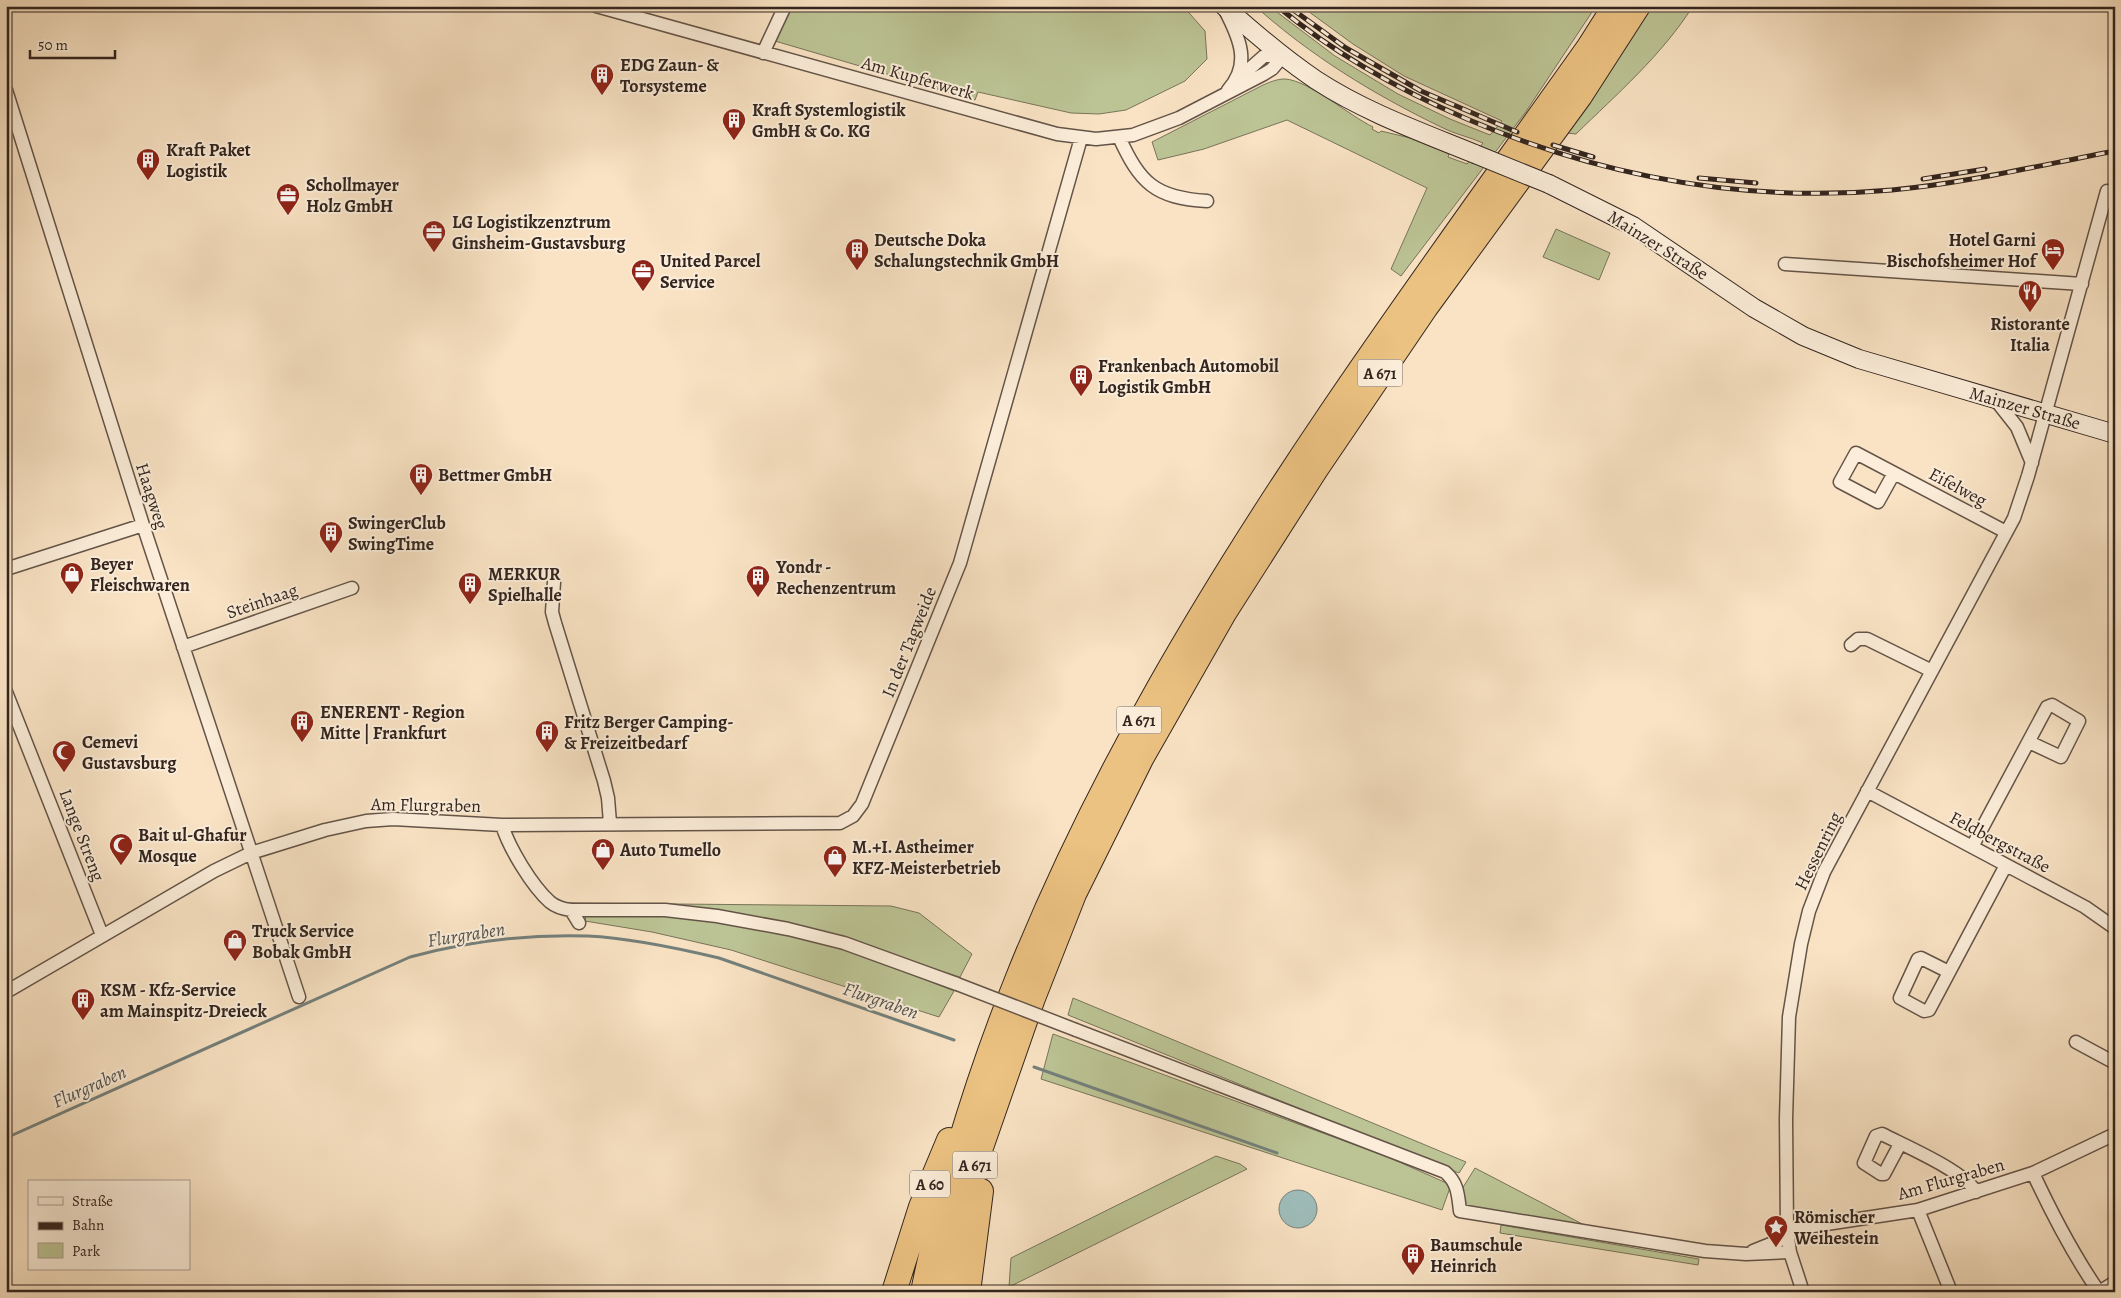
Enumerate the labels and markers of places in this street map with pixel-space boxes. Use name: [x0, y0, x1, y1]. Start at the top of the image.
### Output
place label: EDG Zaun- & Torsysteme: [620, 53, 719, 98]
building icon: EDG Zaun- & Torsysteme: [589, 62, 615, 96]
place label: Kraft Systemlogistik GmbH & Co. KG: [752, 98, 906, 143]
building icon: Kraft Systemlogistik GmbH & Co. KG: [721, 107, 747, 141]
place label: Kraft Paket Logistik: [166, 138, 251, 183]
building icon: Kraft Paket Logistik: [135, 147, 161, 181]
place label: Schollmayer Holz GmbH: [306, 173, 400, 218]
office icon: Schollmayer Holz GmbH: [275, 182, 301, 216]
place label: LG Logistikzenztrum Ginsheim-Gustavsburg: [452, 210, 626, 255]
office icon: LG Logistikzenztrum Ginsheim-Gustavsburg: [421, 219, 447, 253]
place label: Deutsche Doka Schalungstechnik GmbH: [874, 228, 1059, 273]
place label: Hotel Garni Bischofsheimer Hof: [1886, 228, 2039, 273]
building icon: Deutsche Doka Schalungstechnik GmbH: [844, 237, 870, 271]
hotel icon: Hotel Garni Bischofsheimer Hof: [2040, 237, 2066, 271]
place label: United Parcel Service: [660, 249, 761, 294]
office icon: United Parcel Service: [630, 258, 656, 292]
restaurant icon: Ristorante Italia: [2017, 279, 2043, 313]
place label: Ristorante Italia: [1990, 312, 2070, 357]
place label: Frankenbach Automobil Logistik GmbH: [1098, 354, 1279, 399]
building icon: Frankenbach Automobil Logistik GmbH: [1068, 363, 1094, 397]
building icon: Bettmer GmbH: [408, 462, 434, 496]
place label: Bettmer GmbH: [438, 463, 552, 487]
place label: SwingerClub SwingTime: [348, 511, 446, 556]
building icon: SwingerClub SwingTime: [318, 520, 344, 554]
place label: Beyer Fleischwaren: [90, 552, 190, 597]
place label: Yondr - Rechenzentrum: [775, 555, 896, 600]
shop icon: Beyer Fleischwaren: [59, 561, 85, 595]
place label: MERKUR Spielhalle: [488, 562, 562, 607]
building icon: Yondr - Rechenzentrum: [745, 564, 771, 598]
building icon: MERKUR Spielhalle: [457, 571, 483, 605]
place label: ENERENT - Region Mitte | Frankfurt: [320, 700, 465, 745]
building icon: ENERENT - Region Mitte | Frankfurt: [289, 709, 315, 743]
place label: Fritz Berger Camping- & Freizeitbedarf: [564, 710, 734, 755]
building icon: Fritz Berger Camping- & Freizeitbedarf: [534, 719, 560, 753]
place label: Cemevi Gustavsburg: [82, 730, 177, 775]
mosque icon: Cemevi Gustavsburg: [51, 739, 77, 773]
place label: Bait ul-Ghafur Mosque: [138, 823, 247, 868]
mosque icon: Bait ul-Ghafur Mosque: [108, 832, 134, 866]
place label: M.+I. Astheimer KFZ-Meisterbetrieb: [852, 835, 1001, 880]
shop icon: Auto Tumello: [590, 837, 616, 871]
place label: Auto Tumello: [619, 838, 721, 862]
shop icon: M.+I. Astheimer KFZ-Meisterbetrieb: [822, 844, 848, 878]
place label: Truck Service Bobak GmbH: [252, 919, 354, 964]
shop icon: Truck Service Bobak GmbH: [222, 928, 248, 962]
place label: KSM - Kfz-Service am Mainspitz-Dreieck: [100, 978, 267, 1023]
building icon: KSM - Kfz-Service am Mainspitz-Dreieck: [70, 987, 96, 1021]
place label: Römischer Weihestein: [1793, 1205, 1879, 1250]
place icon: Römischer Weihestein: [1763, 1214, 1789, 1248]
place label: Baumschule Heinrich: [1430, 1233, 1523, 1278]
building icon: Baumschule Heinrich: [1400, 1242, 1426, 1276]

